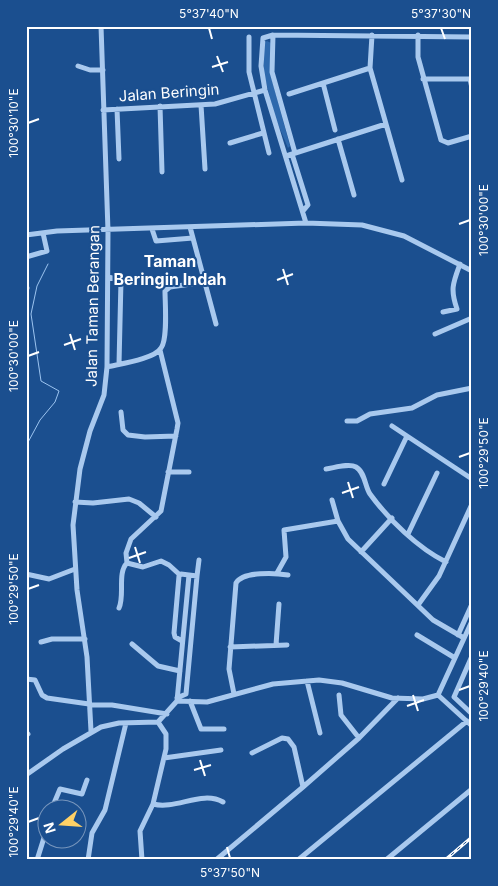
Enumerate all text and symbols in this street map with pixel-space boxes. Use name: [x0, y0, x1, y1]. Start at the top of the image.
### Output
text: 5°37'40"N: [179, 6, 239, 21]
text: 5°37'30"N: [411, 6, 471, 21]
street label: Jalan Beringin: [118, 80, 220, 105]
text: 100°30'10"E: [6, 88, 21, 158]
text: 100°30'00"E: [476, 184, 491, 256]
street label: Jalan Taman Berangan: [82, 225, 103, 387]
district label: Taman Beringin Indah: [113, 251, 227, 289]
text: 100°30'00"E: [6, 320, 21, 392]
text: 100°29'50"E: [476, 417, 491, 489]
text: 100°29'50"E: [6, 553, 21, 625]
text: 100°29'40"E: [476, 650, 491, 722]
text: 100°29'40"E: [6, 786, 21, 858]
north arrow: [38, 798, 88, 848]
text: N: [39, 820, 59, 836]
text: 5°37'50"N: [200, 865, 260, 880]

